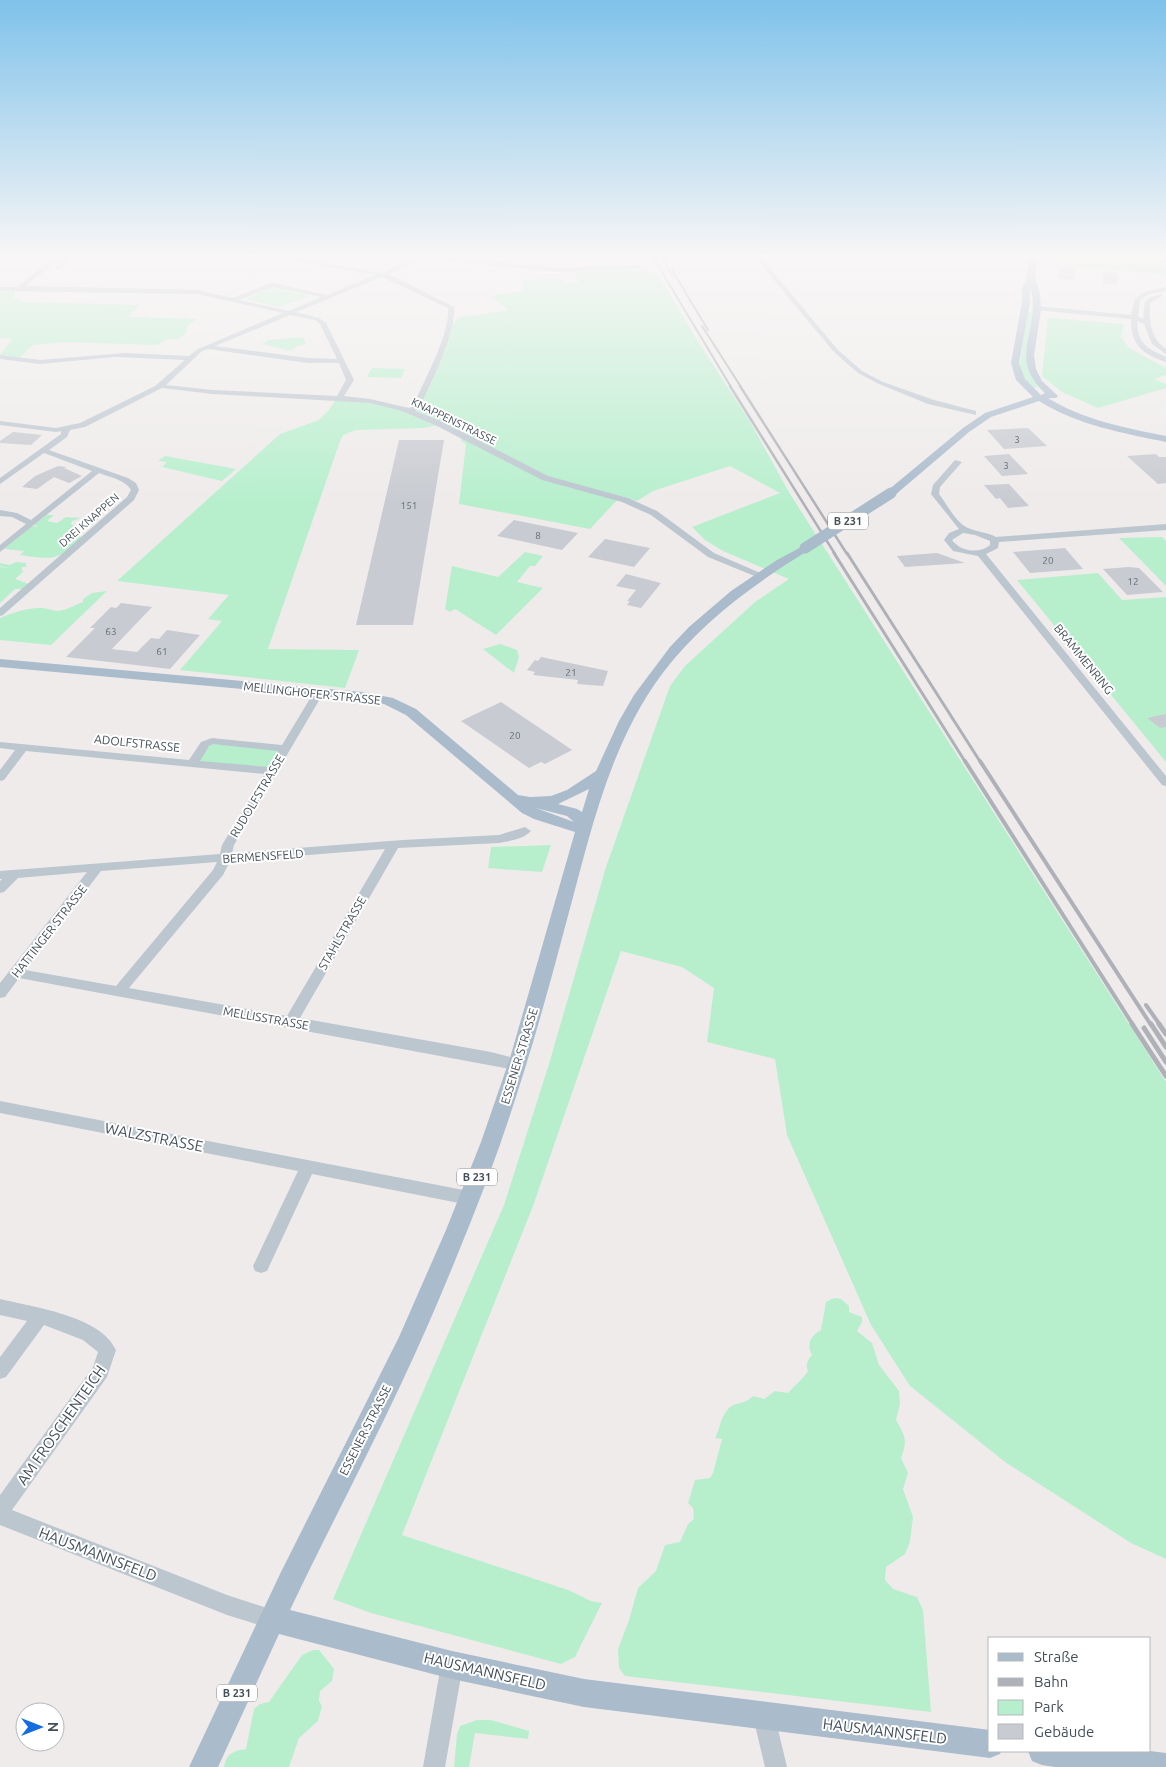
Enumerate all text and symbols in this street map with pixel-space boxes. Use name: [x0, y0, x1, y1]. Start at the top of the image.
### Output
street label: KNAPPENSTRASSE: [410, 395, 498, 447]
house number: 3: [1014, 434, 1020, 445]
house number: 3: [1003, 460, 1009, 471]
street label: DREI KNAPPEN: [57, 491, 121, 549]
house number: 151: [401, 500, 417, 511]
road number: B 231: [828, 512, 868, 530]
house number: 8: [535, 530, 541, 541]
house number: 20: [1042, 555, 1054, 566]
house number: 12: [1127, 576, 1139, 587]
street label: BRAMMENRING: [1052, 621, 1116, 697]
house number: 63: [105, 626, 117, 637]
house number: 61: [156, 646, 168, 657]
house number: 21: [565, 667, 577, 678]
street label: MELLINGHOFER STRASSE: [243, 679, 382, 707]
house number: 20: [509, 730, 521, 741]
street label: ADOLFSTRASSE: [94, 732, 181, 754]
street label: RUDOLFSTRASSE: [227, 752, 287, 840]
street label: BERMENSFELD: [222, 847, 304, 865]
street label: HATTINGER STRASSE: [9, 882, 89, 980]
street label: STAHLSTRASSE: [316, 894, 368, 972]
street label: MELLISSTRASSE: [222, 1004, 310, 1032]
street label: ESSENER STRASSE: [498, 1006, 540, 1106]
street label: WALZSTRASSE: [103, 1119, 205, 1155]
road number: B 231: [457, 1168, 497, 1186]
street label: AM FROSCHENTEICH: [13, 1362, 109, 1488]
street label: ESSENER STRASSE: [337, 1382, 394, 1477]
street label: HAUSMANNSFELD: [37, 1524, 159, 1584]
legend: [988, 1637, 1151, 1752]
text: Straße: [1034, 1648, 1078, 1665]
street label: HAUSMANNSFELD: [422, 1649, 548, 1693]
text: Bahn: [1034, 1673, 1068, 1690]
road number: B 231: [217, 1685, 257, 1702]
text: Park: [1034, 1698, 1064, 1715]
north arrow: [15, 1702, 65, 1752]
street label: HAUSMANNSFELD: [822, 1715, 948, 1747]
text: N: [45, 1722, 61, 1732]
text: Gebäude: [1034, 1723, 1094, 1740]

